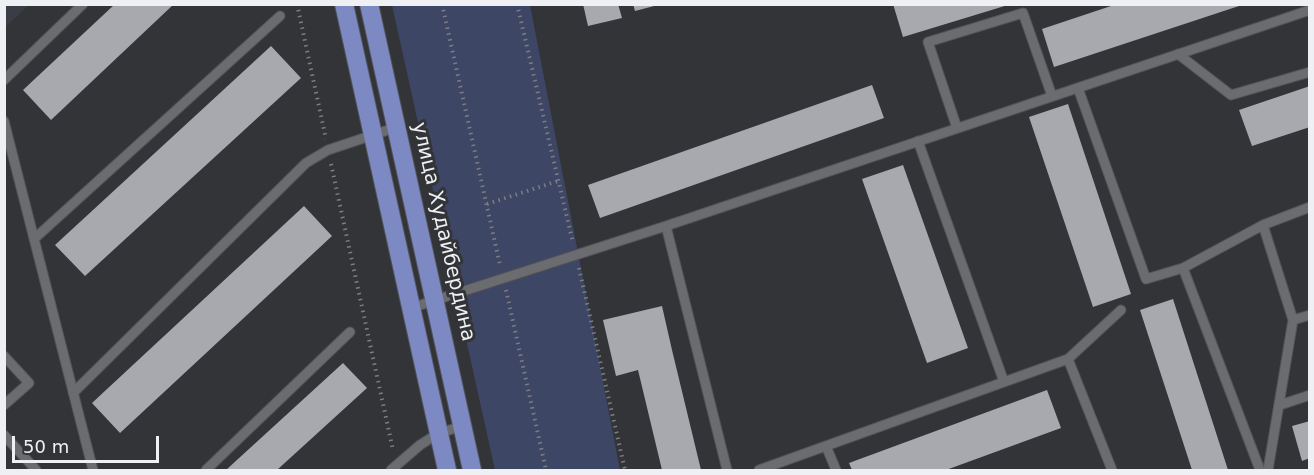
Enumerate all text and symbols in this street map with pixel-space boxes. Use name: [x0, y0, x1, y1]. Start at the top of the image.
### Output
street label: улица Худайбердина: [406, 120, 480, 344]
scale bar: [15, 424, 162, 462]
text: 50 m: [23, 436, 69, 457]

